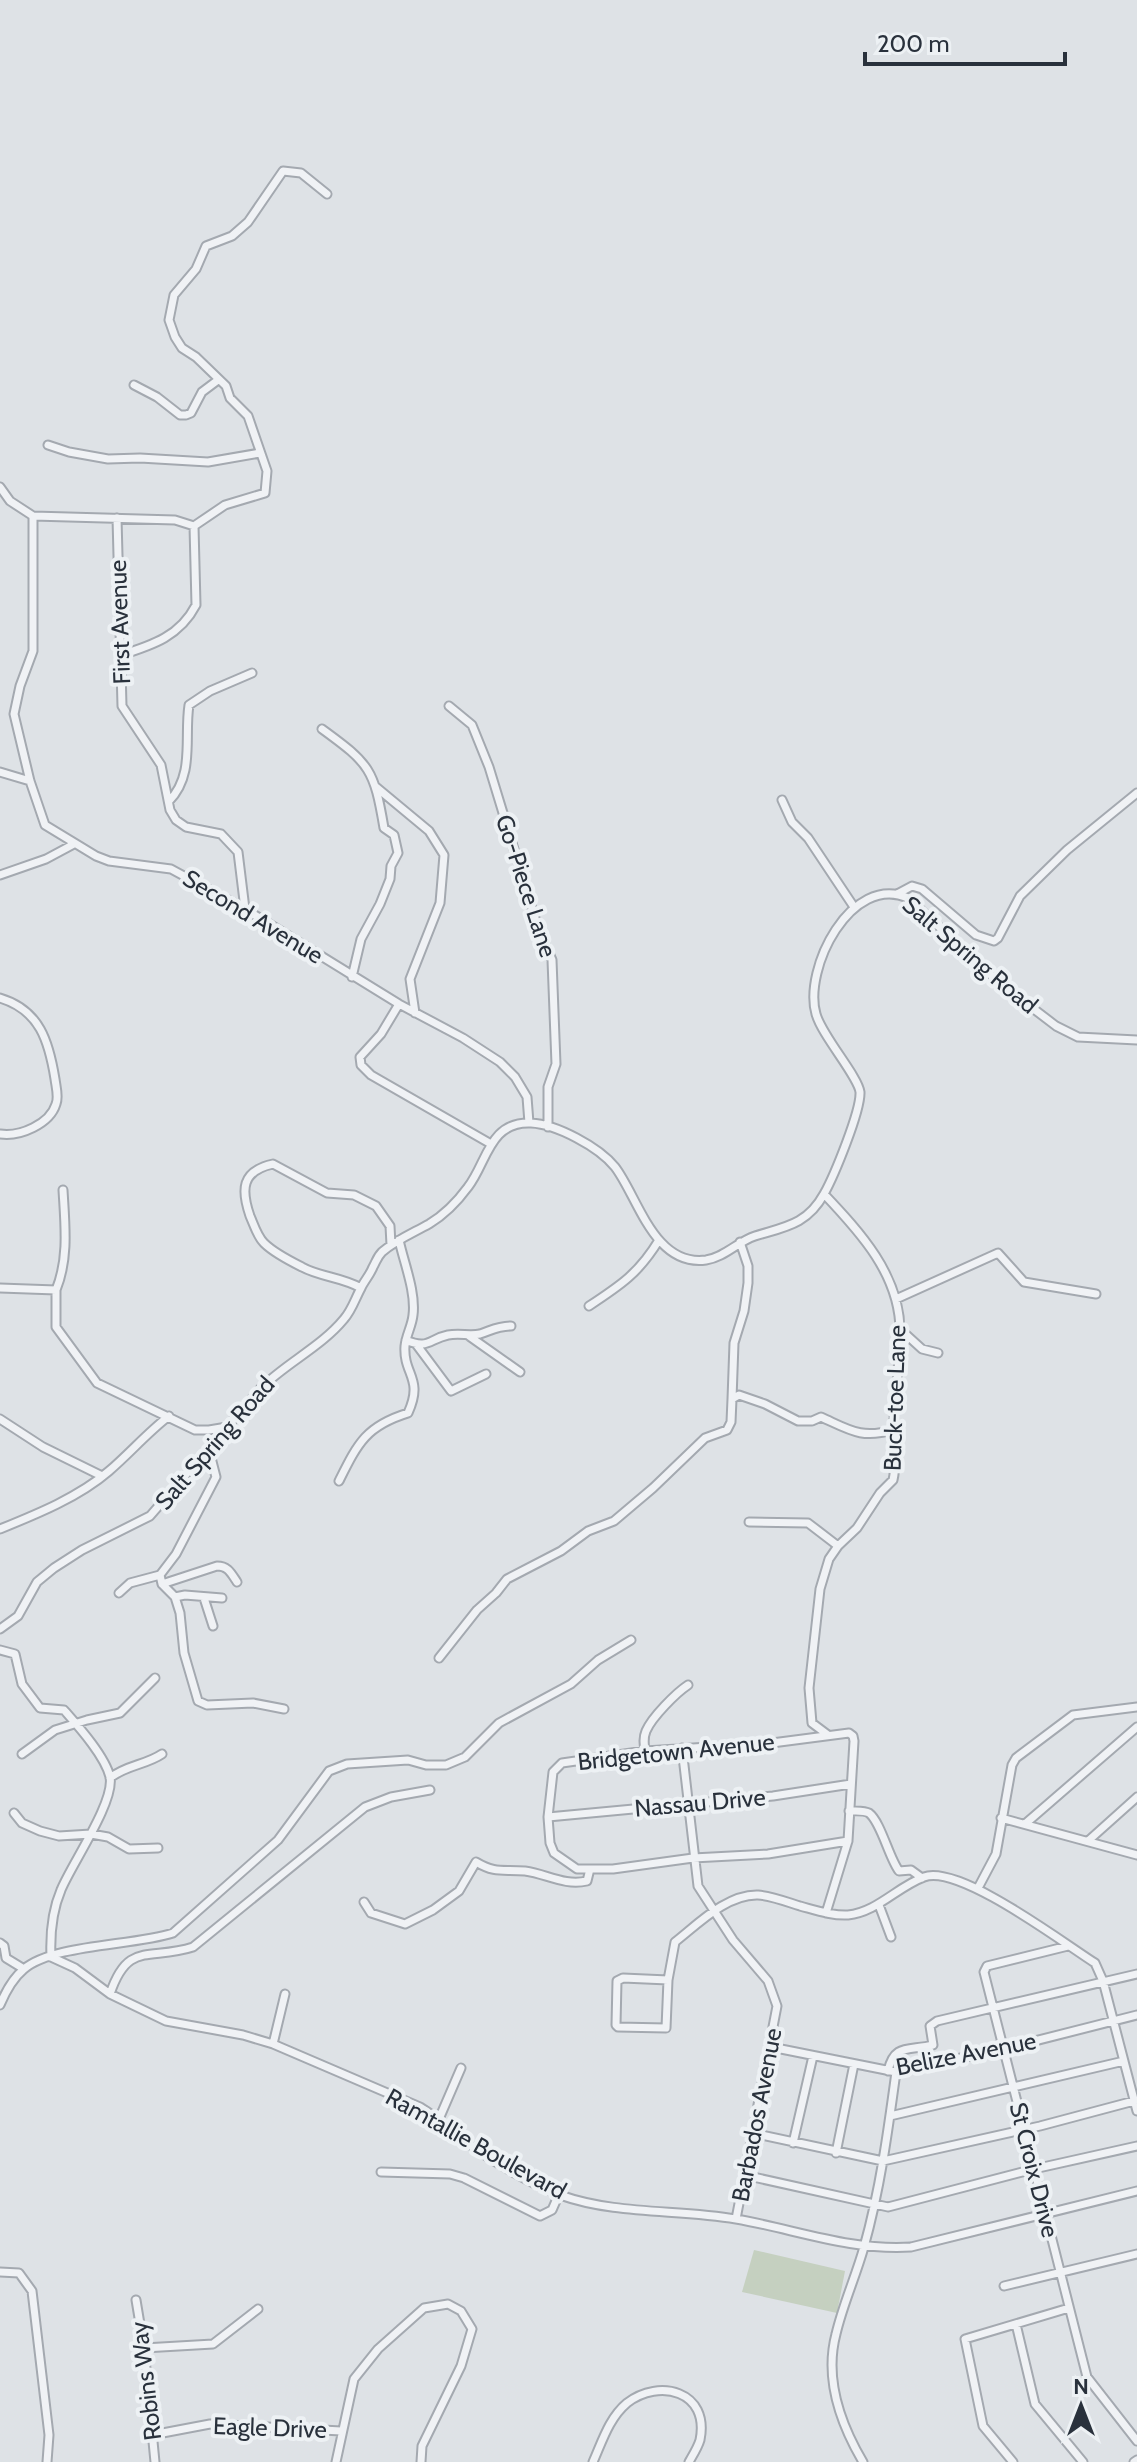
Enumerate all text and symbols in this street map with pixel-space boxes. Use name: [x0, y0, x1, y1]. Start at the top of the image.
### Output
scale bar: [865, 16, 1065, 66]
text: 200 m: [877, 29, 950, 58]
street label: First Avenue: [103, 559, 136, 685]
street label: Go-Piece Lane: [490, 811, 563, 961]
street label: Second Avenue: [178, 863, 329, 970]
street label: Salt Spring Road: [897, 890, 1044, 1019]
street label: Buck-toe Lane: [877, 1324, 912, 1472]
street label: Salt Spring Road: [149, 1370, 280, 1515]
street label: Bridgetown Avenue: [576, 1727, 776, 1776]
street label: Nassau Drive: [633, 1782, 767, 1823]
street label: Barbados Avenue: [725, 2026, 788, 2204]
street label: Belize Avenue: [893, 2026, 1038, 2081]
street label: Ramtallie Boulevard: [381, 2082, 572, 2205]
street label: St Croix Drive: [1004, 2099, 1065, 2240]
street label: Robins Way: [124, 2320, 167, 2442]
north arrow: [1041, 2366, 1121, 2446]
text: N: [1073, 2373, 1089, 2400]
street label: Eagle Drive: [213, 2411, 327, 2444]

